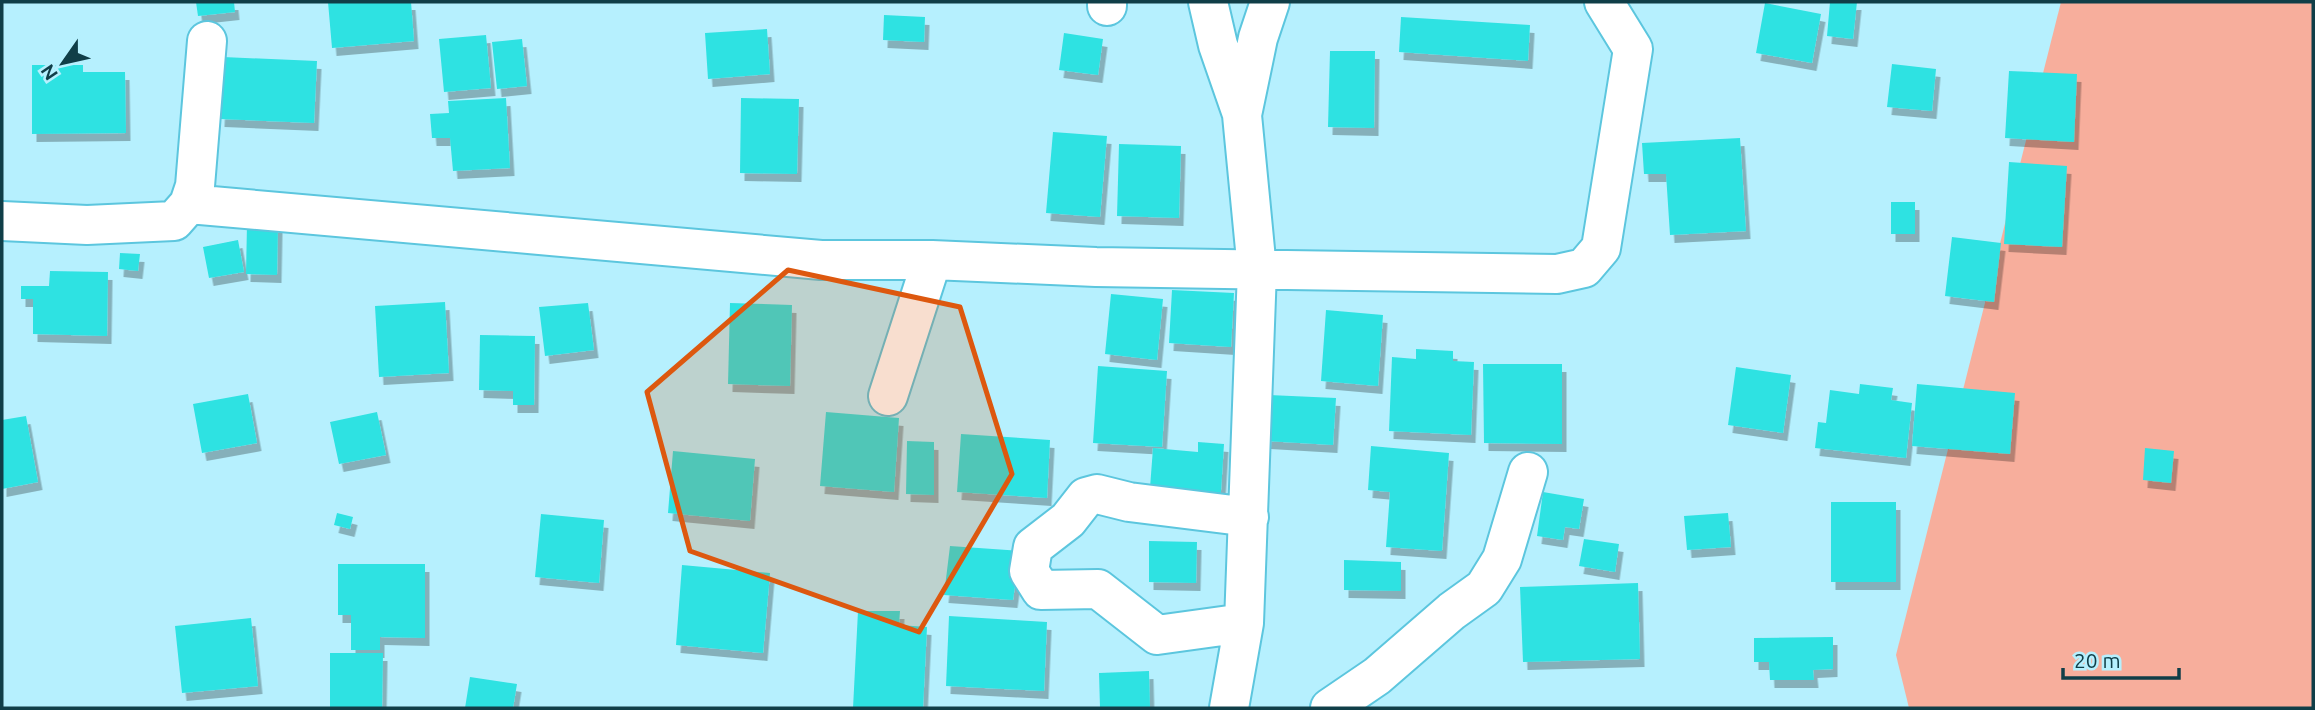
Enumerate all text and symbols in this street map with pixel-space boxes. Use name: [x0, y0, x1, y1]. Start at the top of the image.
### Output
north arrow: [28, 28, 98, 98]
text: N: [36, 60, 62, 85]
scale bar: [2063, 636, 2178, 680]
text: 20 m: [2074, 648, 2121, 672]

